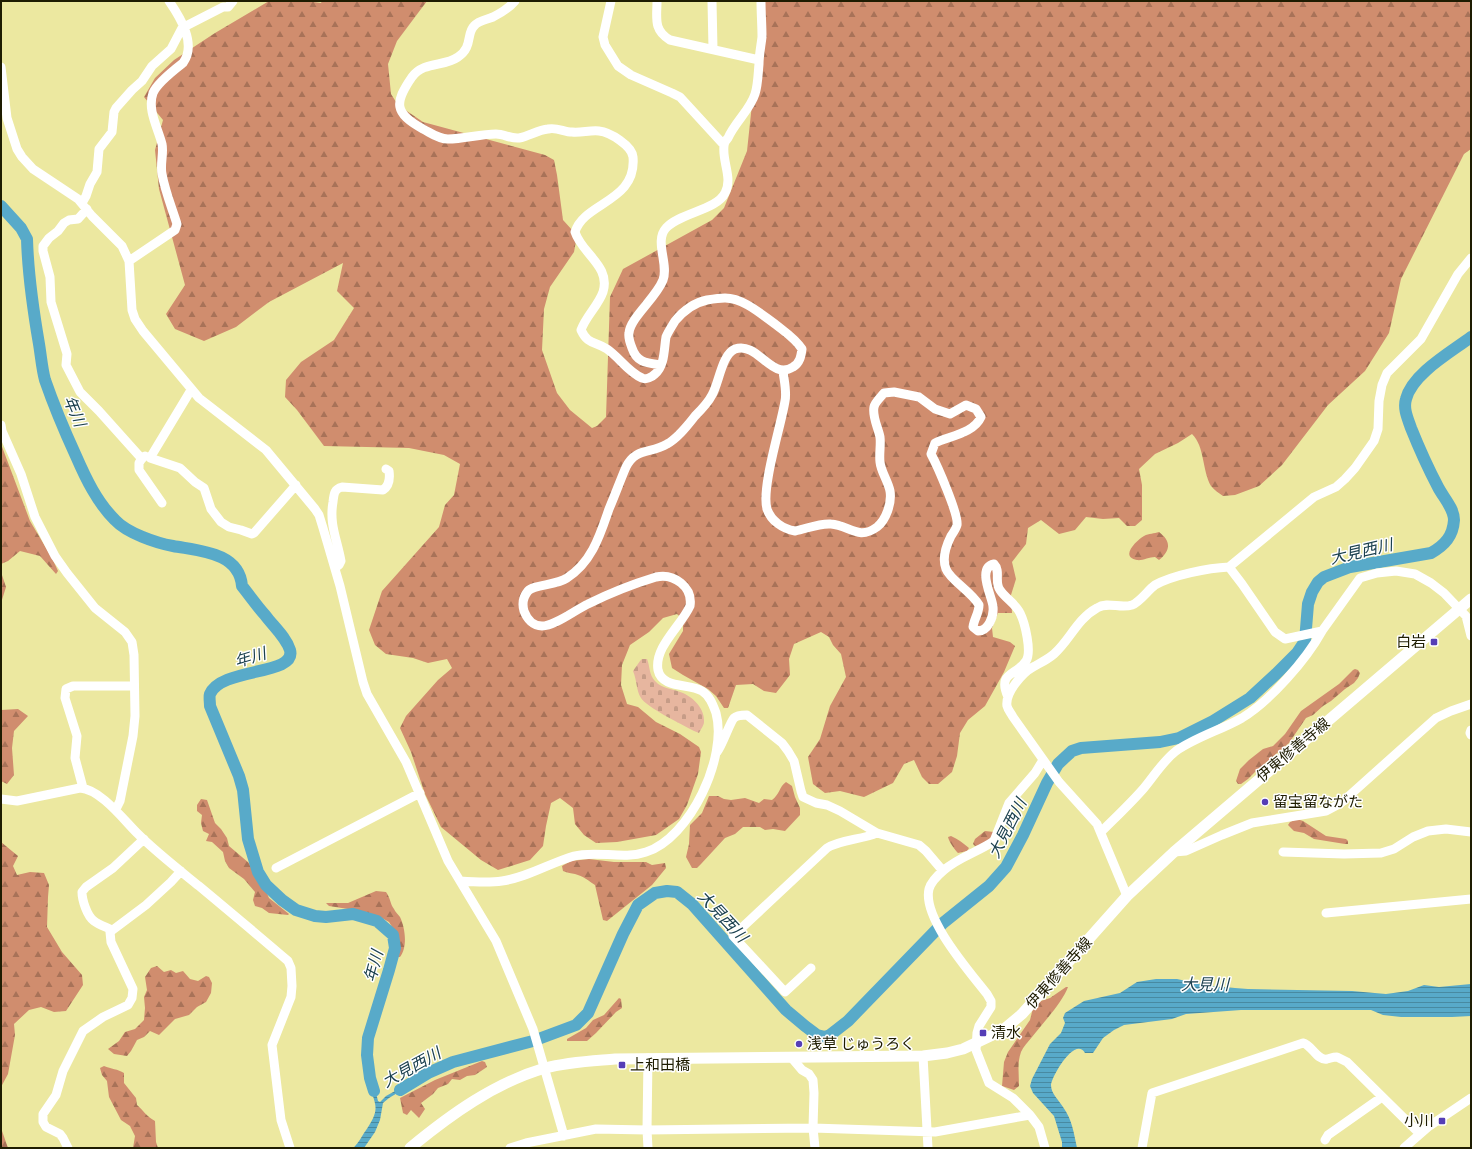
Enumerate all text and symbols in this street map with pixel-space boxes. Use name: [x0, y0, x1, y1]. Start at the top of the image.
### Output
water label: 年川: [60, 392, 91, 431]
water label: 大見西川: [1328, 534, 1396, 568]
place label: 白岩: [1396, 632, 1426, 651]
marker: 白岩: [1429, 637, 1439, 647]
water label: 年川: [232, 642, 270, 671]
street label: 伊東修善寺線: [1252, 713, 1333, 786]
place label: 留宝留ながた: [1273, 792, 1363, 811]
water label: 大見西川: [984, 793, 1031, 861]
marker: 留宝留ながた: [1260, 797, 1270, 807]
water label: 大見西川: [694, 886, 753, 948]
street label: 伊東修善寺線: [1021, 933, 1096, 1012]
water label: 年川: [359, 946, 387, 984]
water label: 大見川: [1181, 974, 1231, 994]
place label: 清水: [991, 1023, 1021, 1042]
marker: 清水: [978, 1028, 988, 1038]
place label: 浅草 じゅうろく: [807, 1034, 915, 1053]
marker: 浅草 じゅうろく: [794, 1039, 804, 1049]
water label: 大見西川: [378, 1042, 446, 1091]
place label: 上和田橋: [630, 1055, 690, 1074]
marker: 上和田橋: [617, 1060, 627, 1070]
place label: 小川: [1404, 1111, 1434, 1130]
marker: 小川: [1437, 1116, 1447, 1126]

